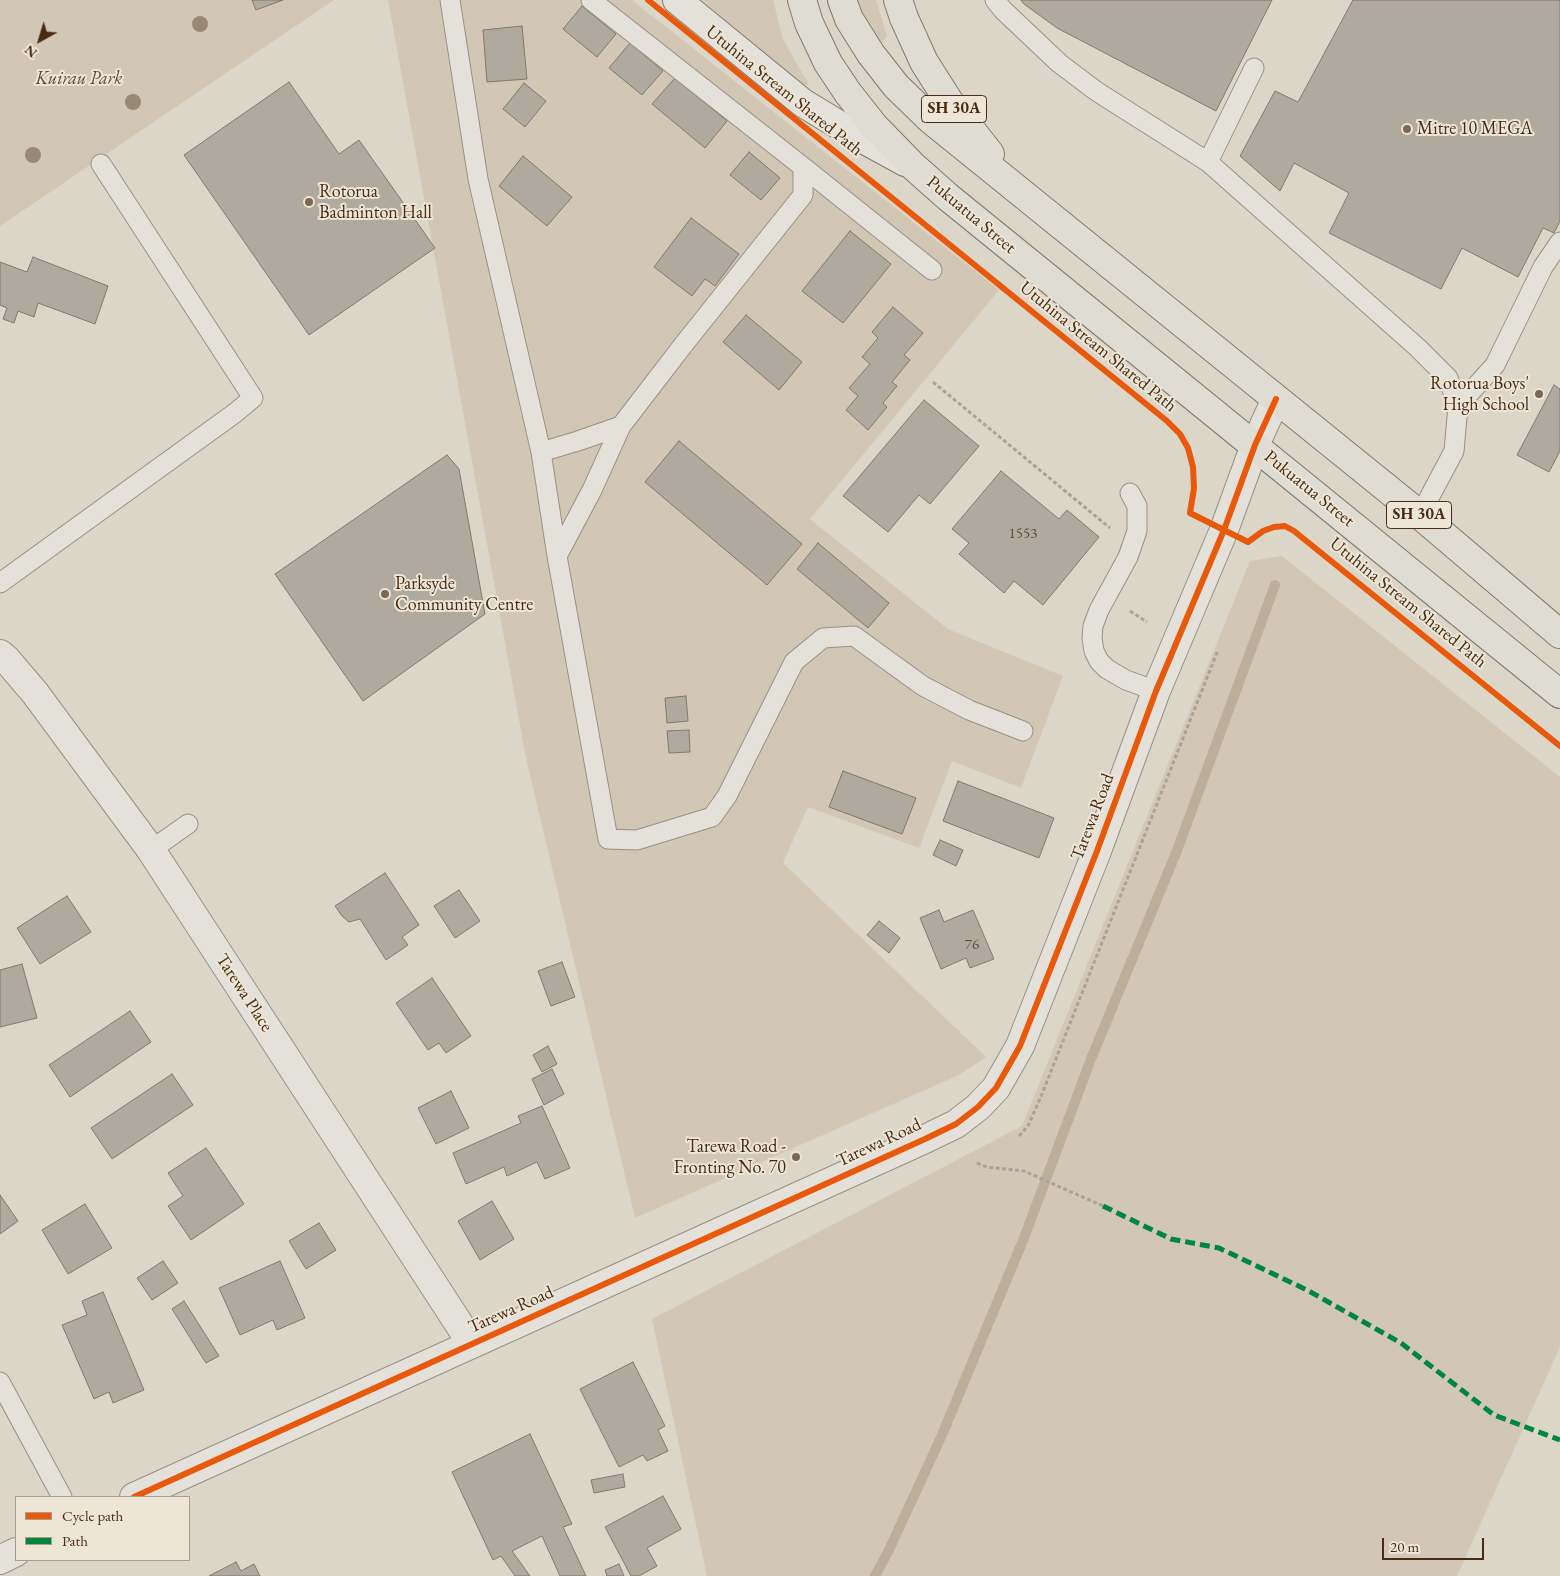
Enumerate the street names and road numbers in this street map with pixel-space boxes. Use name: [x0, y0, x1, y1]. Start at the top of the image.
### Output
street label: Utuhina Stream Shared Path: [701, 21, 867, 161]
road number: SH 30A: [922, 96, 986, 122]
street label: Pukuatua Street: [922, 171, 1020, 259]
street label: Utuhina Stream Shared Path: [1015, 277, 1181, 417]
street label: Pukuatua Street: [1259, 446, 1359, 532]
road number: SH 30A: [1386, 502, 1452, 528]
street label: Utuhina Stream Shared Path: [1325, 533, 1491, 673]
street label: Tarewa Road: [1067, 771, 1119, 863]
street label: Tarewa Place: [211, 950, 277, 1036]
street label: Tarewa Road: [833, 1114, 925, 1172]
street label: Tarewa Road: [465, 1282, 557, 1338]

